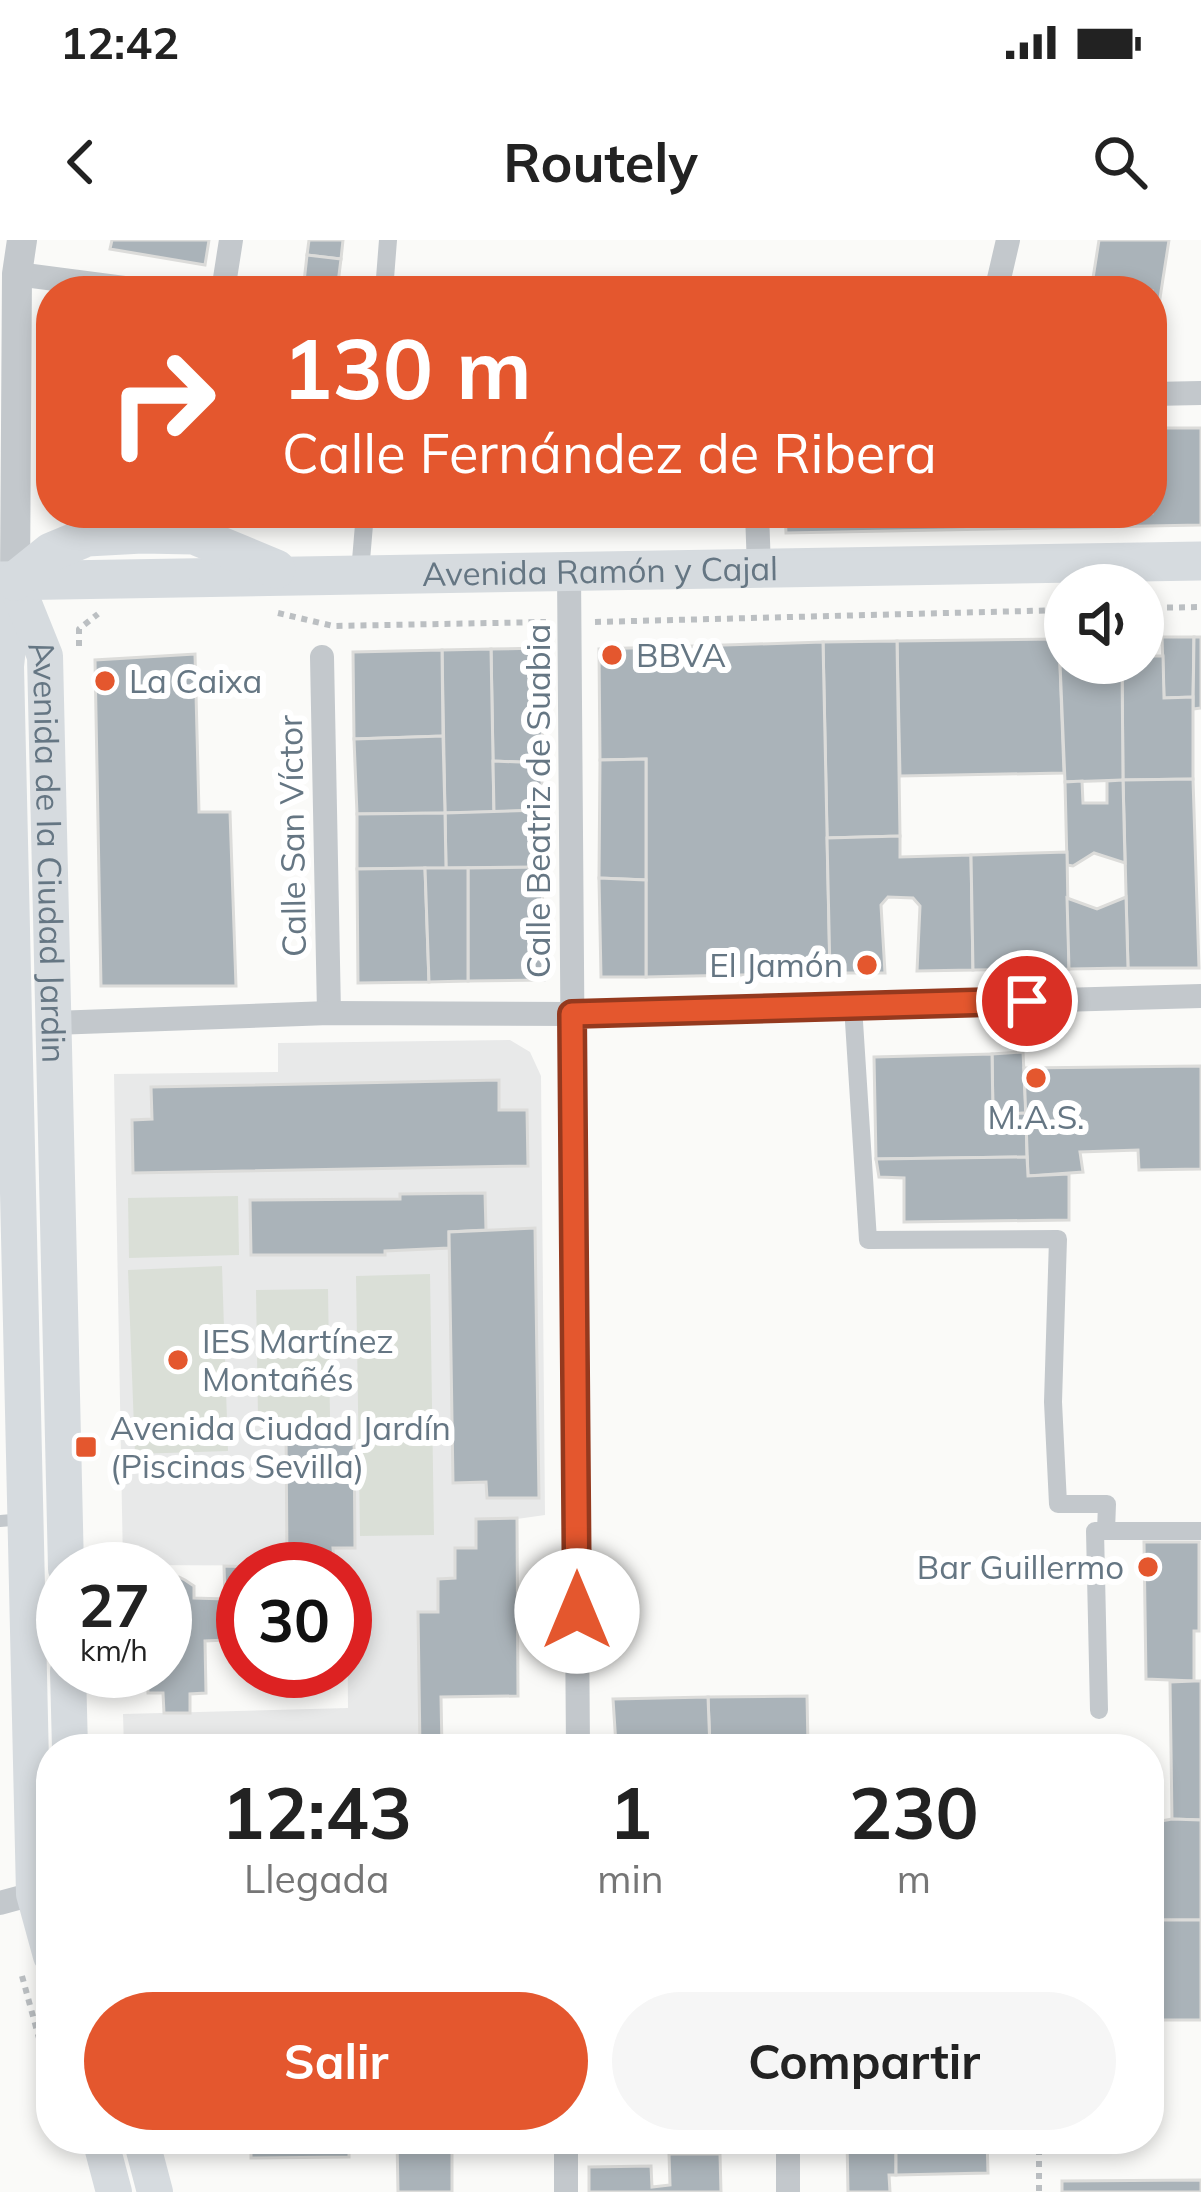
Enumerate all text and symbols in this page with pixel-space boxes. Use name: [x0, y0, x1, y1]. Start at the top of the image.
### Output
text: 12:42: [60, 14, 179, 70]
text: Routely: [503, 128, 698, 196]
icon: back: [48, 129, 114, 195]
icon: search: [1087, 129, 1153, 195]
text: 130 m: [282, 315, 532, 420]
icon: right: [84, 324, 240, 480]
text: Calle Fernández de Ribera: [282, 419, 937, 487]
street label: Avenida Ramón y Cajal: [422, 547, 778, 594]
map controls: [1044, 564, 1164, 684]
button: sound: [1044, 564, 1164, 684]
street label: Calle Beatriz de Suabia: [517, 624, 558, 978]
street label: Avenida de la Ciudad Jardin: [20, 633, 75, 1064]
place label: BBVA: [636, 634, 726, 675]
marker: BBVA: [599, 642, 625, 668]
place label: La Caixa: [129, 660, 262, 701]
marker: La Caixa: [92, 668, 118, 694]
street label: Calle San Víctor: [269, 715, 314, 957]
place label: El Jamón: [709, 944, 843, 985]
pin: [976, 950, 1078, 1052]
marker: El Jamón: [854, 952, 880, 978]
icon: arrive: [994, 968, 1060, 1034]
marker: M.A.S.: [1023, 1065, 1049, 1091]
place label: M.A.S.: [987, 1096, 1085, 1137]
place label: IES Martínez Montañés: [202, 1320, 394, 1399]
marker: IES Martínez Montañés: [165, 1347, 191, 1373]
place label: Avenida Ciudad Jardín (Piscinas Sevilla): [110, 1407, 451, 1486]
marker: Avenida Ciudad Jardín (Piscinas Sevilla): [73, 1434, 99, 1460]
speed limit sign: 30: [216, 1542, 372, 1698]
place label: Bar Guillermo: [917, 1546, 1124, 1587]
position arrow: [514, 1548, 640, 1674]
marker: Bar Guillermo: [1135, 1554, 1161, 1580]
text: 27: [78, 1567, 150, 1642]
text: km/h: [80, 1631, 148, 1669]
text: 12:43: [221, 1767, 412, 1857]
text: 1: [609, 1767, 652, 1857]
text: 230: [849, 1767, 979, 1857]
text: Llegada: [244, 1854, 389, 1903]
text: min: [597, 1854, 664, 1903]
text: m: [897, 1854, 931, 1903]
button: Salir: [84, 1992, 588, 2130]
button: Compartir: [612, 1992, 1116, 2130]

